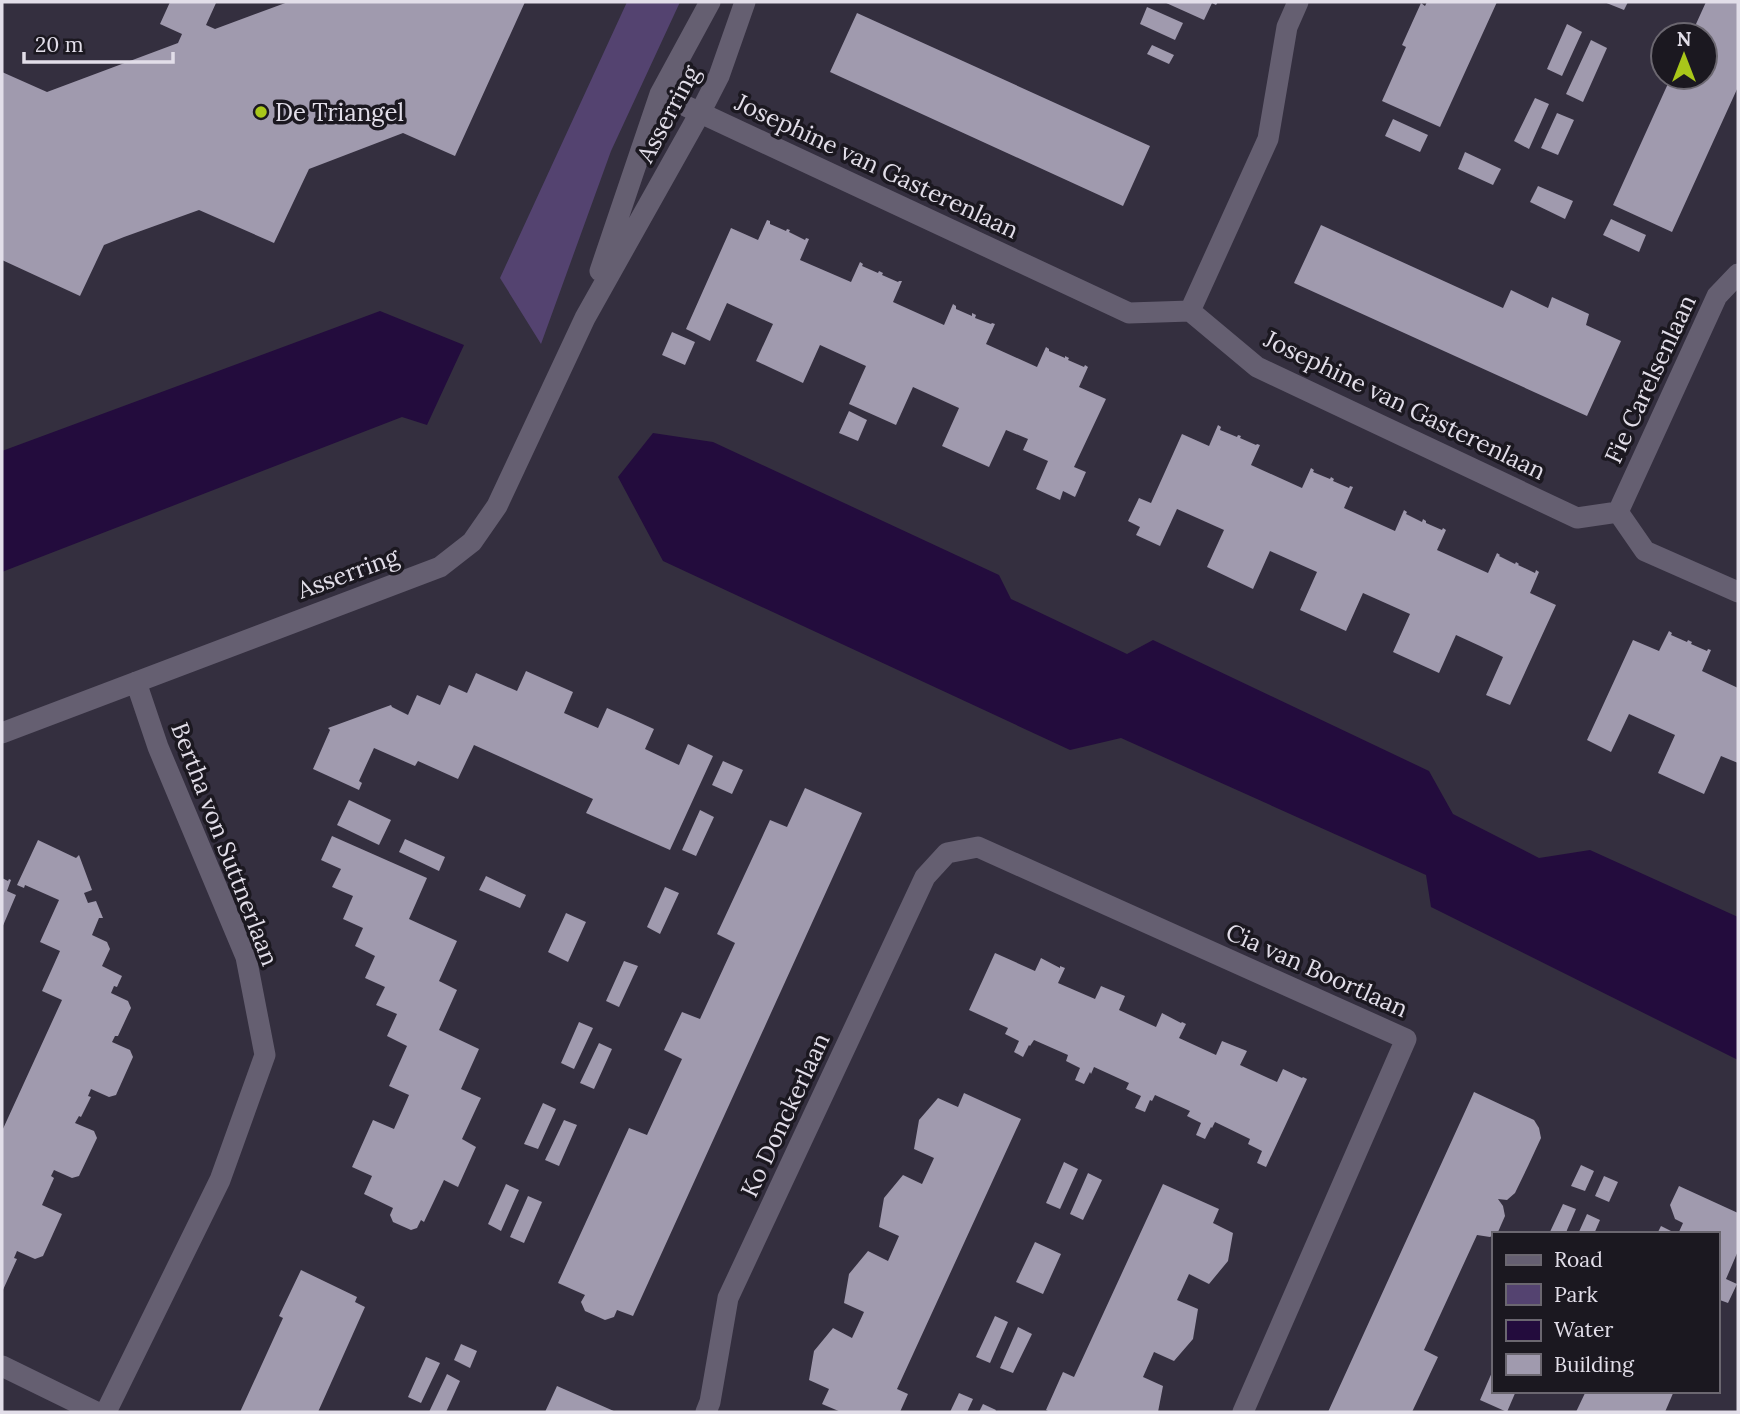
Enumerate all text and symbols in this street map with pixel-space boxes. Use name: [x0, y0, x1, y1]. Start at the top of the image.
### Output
scale bar: [24, 21, 173, 65]
north arrow: [1649, 21, 1719, 91]
text: N: [1677, 27, 1692, 51]
text: 20 m: [35, 31, 84, 58]
street label: Asserring: [629, 59, 707, 169]
street label: Josephine van Gasterenlaan: [729, 86, 1024, 245]
place label: De Triangel: [275, 97, 404, 128]
marker: De Triangel: [253, 104, 269, 120]
street label: Fie Carelsenlaan: [1597, 290, 1703, 468]
street label: Josephine van Gasterenlaan: [1258, 323, 1551, 487]
street label: Asserring: [292, 540, 404, 606]
street label: Bertha von Suttnerlaan: [164, 718, 286, 970]
street label: Cia van Boortlaan: [1221, 916, 1413, 1024]
street label: Ko Donckerlaan: [733, 1028, 837, 1202]
legend: [1492, 1232, 1719, 1393]
text: Road: [1554, 1246, 1603, 1273]
text: Park: [1554, 1281, 1598, 1308]
text: Water: [1554, 1316, 1613, 1343]
text: Building: [1554, 1351, 1634, 1378]

